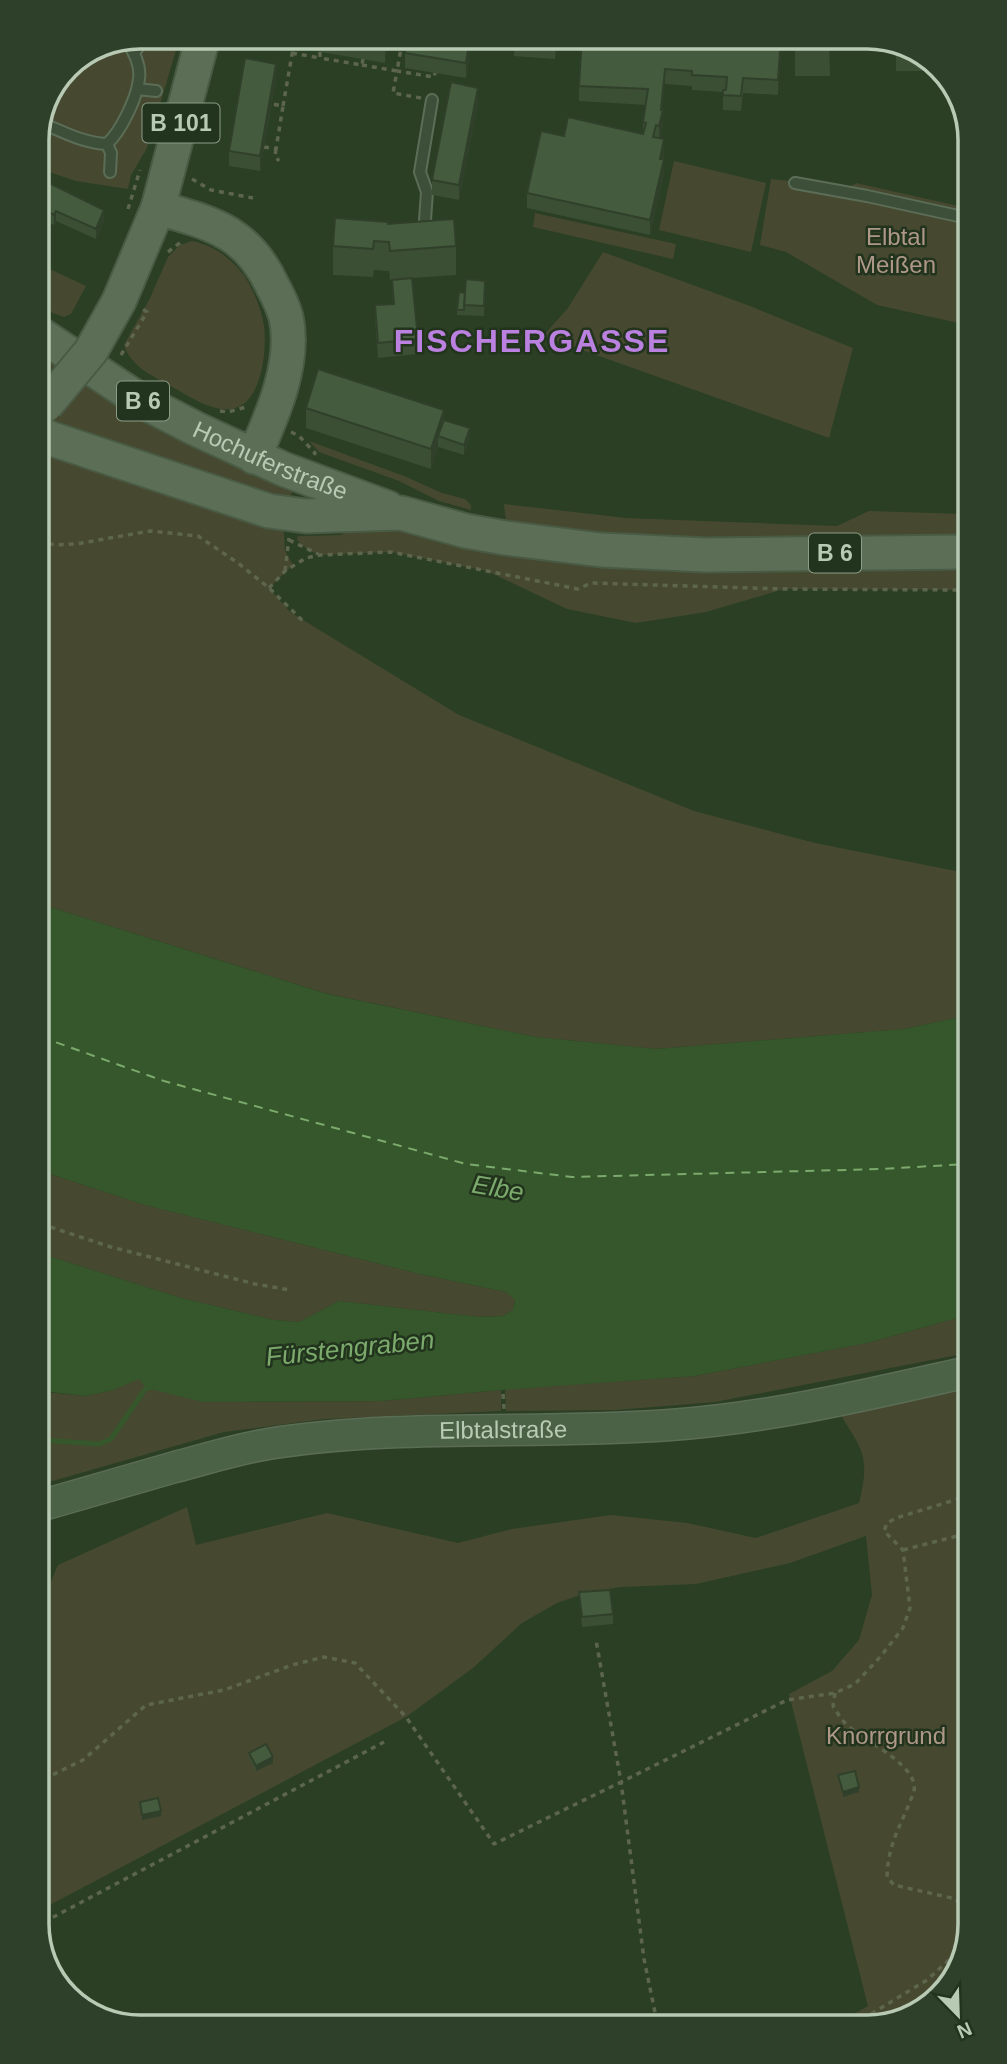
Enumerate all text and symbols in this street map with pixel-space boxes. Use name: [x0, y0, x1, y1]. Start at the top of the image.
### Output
road number: B 101: [142, 104, 220, 142]
park label: Elbtal Meißen: [856, 223, 936, 278]
district label: FISCHERGASSE: [394, 323, 670, 359]
road number: B 6: [117, 382, 169, 420]
street label: Hochuferstraße: [189, 415, 352, 505]
road number: B 6: [809, 534, 861, 572]
water label: Elbe: [470, 1169, 526, 1207]
water label: Fürstengraben: [264, 1324, 436, 1372]
street label: Elbtalstraße: [439, 1415, 567, 1444]
park label: Knorrgrund: [826, 1722, 946, 1749]
north arrow: [923, 1980, 993, 2050]
text: N: [954, 2018, 975, 2043]

